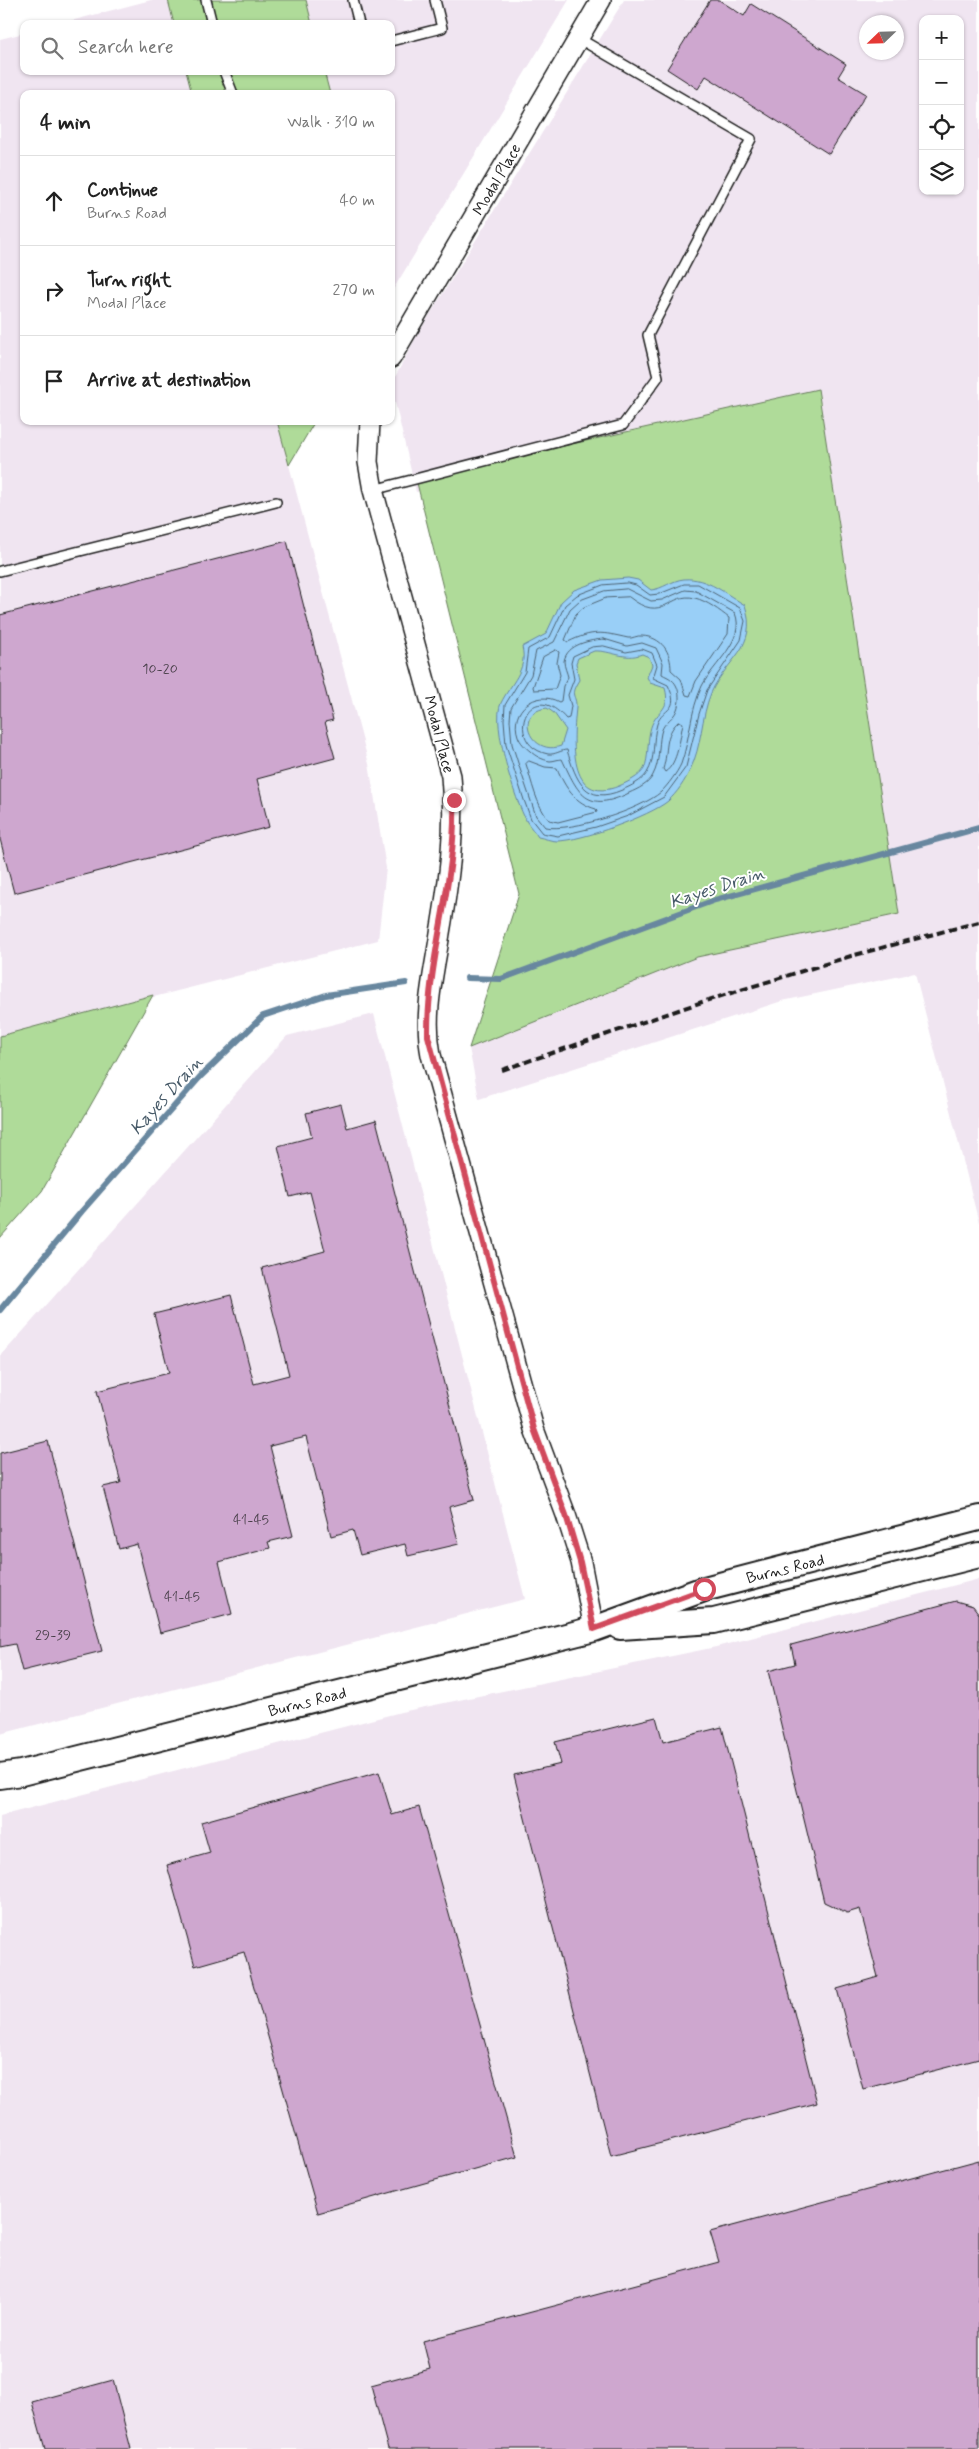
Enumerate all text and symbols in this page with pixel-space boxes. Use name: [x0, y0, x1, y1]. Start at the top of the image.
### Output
north arrow: [859, 15, 904, 60]
map controls: [919, 15, 964, 195]
button: +: [919, 15, 964, 60]
search box: [20, 20, 395, 75]
icon: search: [38, 34, 66, 62]
text: Search here: [78, 35, 174, 60]
button: −: [919, 60, 964, 105]
button: locate: [919, 105, 964, 150]
text: 4 min: [40, 109, 91, 137]
text: Walk · 310 m: [287, 112, 375, 133]
street label: Modal Place: [468, 140, 526, 219]
button: layers: [919, 150, 964, 195]
text: Continue: [87, 178, 158, 203]
icon: ahead: [40, 187, 68, 215]
text: 40 m: [339, 190, 375, 211]
text: Burns Road: [87, 203, 167, 224]
text: Turn right: [87, 268, 171, 293]
icon: right: [40, 277, 68, 305]
text: 270 m: [332, 280, 375, 301]
text: Modal Place: [87, 293, 166, 314]
icon: arrive: [40, 367, 68, 395]
text: Arrive at destination: [87, 368, 251, 393]
house number: 10-20: [142, 660, 178, 678]
street label: Modal Place: [418, 693, 459, 775]
route end: [443, 789, 466, 812]
water label: Kayes Drain: [667, 861, 768, 915]
water label: Kayes Drain: [125, 1051, 209, 1140]
house number: 41-45: [233, 1511, 269, 1529]
street label: Burns Road: [744, 1550, 827, 1589]
route start: [693, 1578, 716, 1601]
house number: 41-45: [164, 1588, 200, 1606]
house number: 29-39: [35, 1626, 71, 1644]
street label: Burns Road: [266, 1683, 349, 1722]

